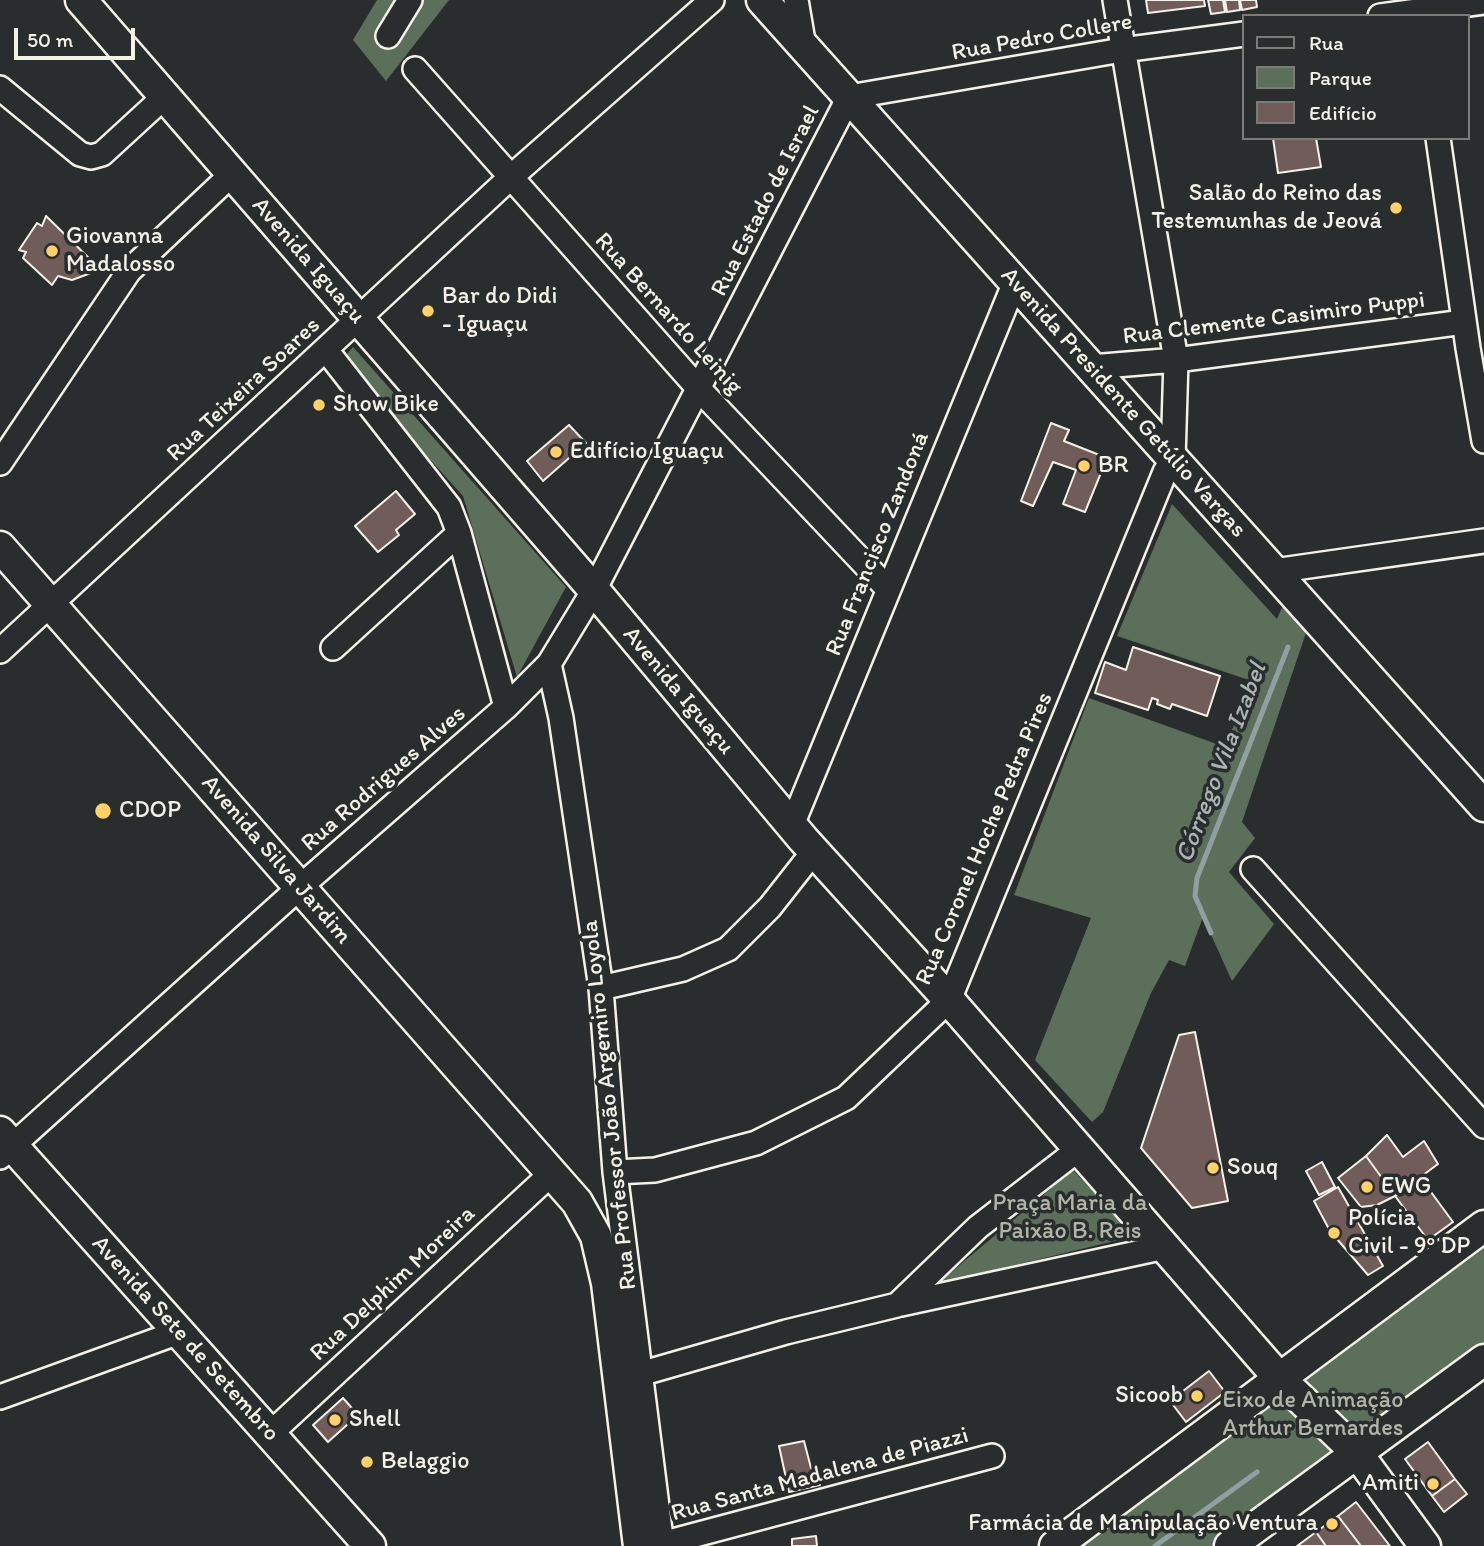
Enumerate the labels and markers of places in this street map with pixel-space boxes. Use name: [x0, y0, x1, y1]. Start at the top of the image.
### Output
place label: Salão do Reino das Testemunhas de Jeová: [1151, 180, 1382, 236]
marker: Salão do Reino das Testemunhas de Jeová: [1388, 200, 1404, 216]
place label: Giovanna Madalosso: [66, 223, 175, 279]
marker: Giovanna Madalosso: [44, 243, 60, 259]
place label: Bar do Didi - Iguaçu: [442, 283, 557, 339]
marker: Bar do Didi - Iguaçu: [420, 303, 436, 319]
place label: Show Bike: [333, 391, 439, 419]
marker: Show Bike: [311, 397, 327, 413]
place label: Edifício Iguaçu: [570, 438, 724, 466]
marker: Edifício Iguaçu: [548, 444, 564, 460]
place label: BR: [1098, 452, 1128, 480]
marker: BR: [1076, 458, 1092, 474]
place label: CDOP: [119, 797, 181, 825]
marker: CDOP: [93, 801, 113, 821]
place label: Souq: [1227, 1154, 1278, 1182]
marker: Souq: [1205, 1160, 1221, 1176]
place label: EWG: [1381, 1173, 1431, 1201]
marker: EWG: [1359, 1179, 1375, 1195]
place label: Polícia Civil - 9º DP: [1348, 1205, 1470, 1261]
marker: Polícia Civil - 9º DP: [1326, 1225, 1342, 1241]
place label: Sicoob: [1115, 1382, 1183, 1410]
marker: Sicoob: [1189, 1388, 1205, 1404]
place label: Shell: [349, 1406, 400, 1434]
marker: Shell: [327, 1412, 343, 1428]
place label: Belaggio: [381, 1448, 469, 1476]
marker: Belaggio: [359, 1454, 375, 1470]
place label: Amiti: [1362, 1470, 1419, 1498]
marker: Amiti: [1425, 1476, 1441, 1492]
place label: Farmácia de Manipulação Ventura: [968, 1510, 1318, 1538]
marker: Farmácia de Manipulação Ventura: [1324, 1516, 1340, 1532]

